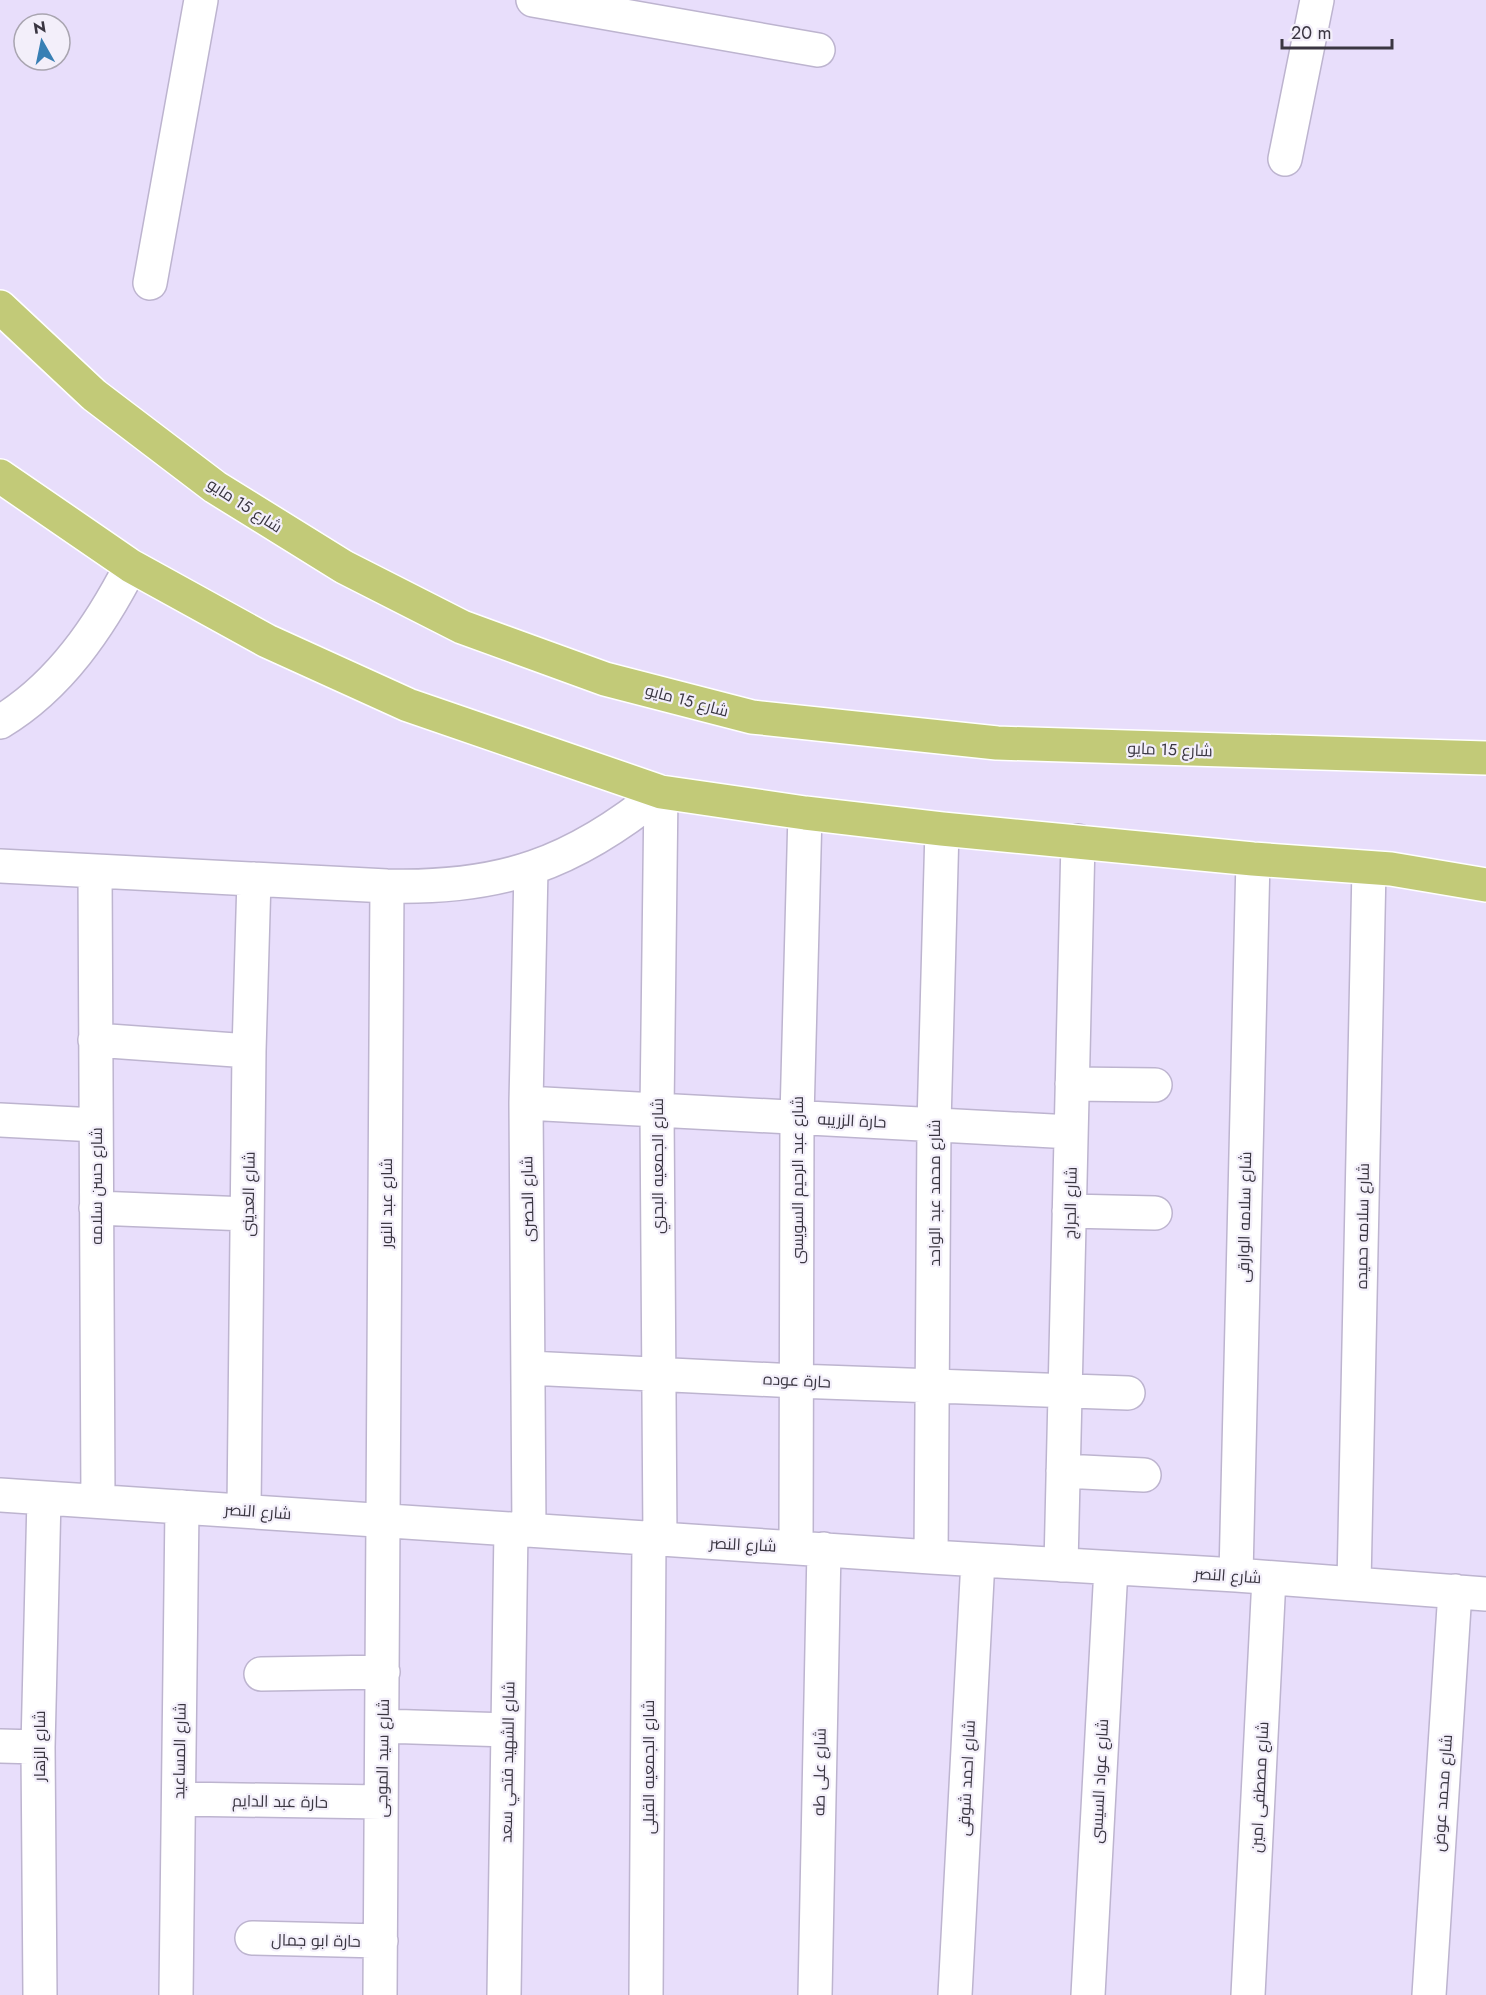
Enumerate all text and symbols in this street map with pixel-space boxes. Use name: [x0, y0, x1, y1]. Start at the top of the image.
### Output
north arrow: [12, 12, 72, 72]
scale bar: [1282, 12, 1392, 50]
text: N: [32, 15, 48, 40]
text: 20 m: [1291, 20, 1331, 46]
street label: شارع 15 مايو: [203, 473, 287, 538]
street label: شارع 15 مايو: [643, 678, 731, 723]
street label: شارع 15 مايو: [1127, 737, 1213, 762]
street label: شارع عبد الرحيم السويسى: [786, 1096, 809, 1264]
street label: شارع الجمعيه البحري: [646, 1098, 671, 1234]
street label: حارة الزريبه: [817, 1107, 887, 1134]
street label: شارع محمد عبد الواحد: [923, 1119, 946, 1267]
street label: شارع حسن سلامه: [85, 1127, 108, 1245]
street label: شارع العدينى: [236, 1151, 261, 1237]
street label: شارع سلامه الوارقى: [1232, 1151, 1257, 1283]
street label: شارع الحصرى: [515, 1156, 540, 1242]
street label: شارع عبد النور: [375, 1158, 398, 1249]
street label: شارع سلامه حميده: [1350, 1163, 1375, 1289]
street label: شارع الجراج: [1058, 1167, 1083, 1239]
street label: حارة عوده: [763, 1367, 831, 1394]
street label: شارع النصر: [223, 1498, 292, 1525]
street label: شارع النصر: [708, 1531, 777, 1558]
street label: شارع النصر: [1193, 1562, 1262, 1589]
street label: شارع الشهيد فتحي سعد: [495, 1681, 522, 1843]
street label: شارع سيد الموجى: [370, 1698, 395, 1818]
street label: شارع الجمعيه القبلى: [637, 1700, 660, 1834]
street label: شارع المساعيد: [167, 1703, 192, 1799]
street label: شارع الزهار: [28, 1711, 51, 1782]
street label: شارع عواد السيسى: [1085, 1718, 1114, 1844]
street label: شارع احمد شوقى: [952, 1719, 981, 1837]
street label: شارع مصطفى امين: [1245, 1721, 1274, 1853]
street label: شارع على طه: [807, 1728, 832, 1816]
street label: شارع محمد عوض: [1427, 1734, 1458, 1853]
street label: حارة عبد الدايم: [232, 1789, 328, 1814]
street label: حارة ابو جمال: [271, 1928, 361, 1953]

